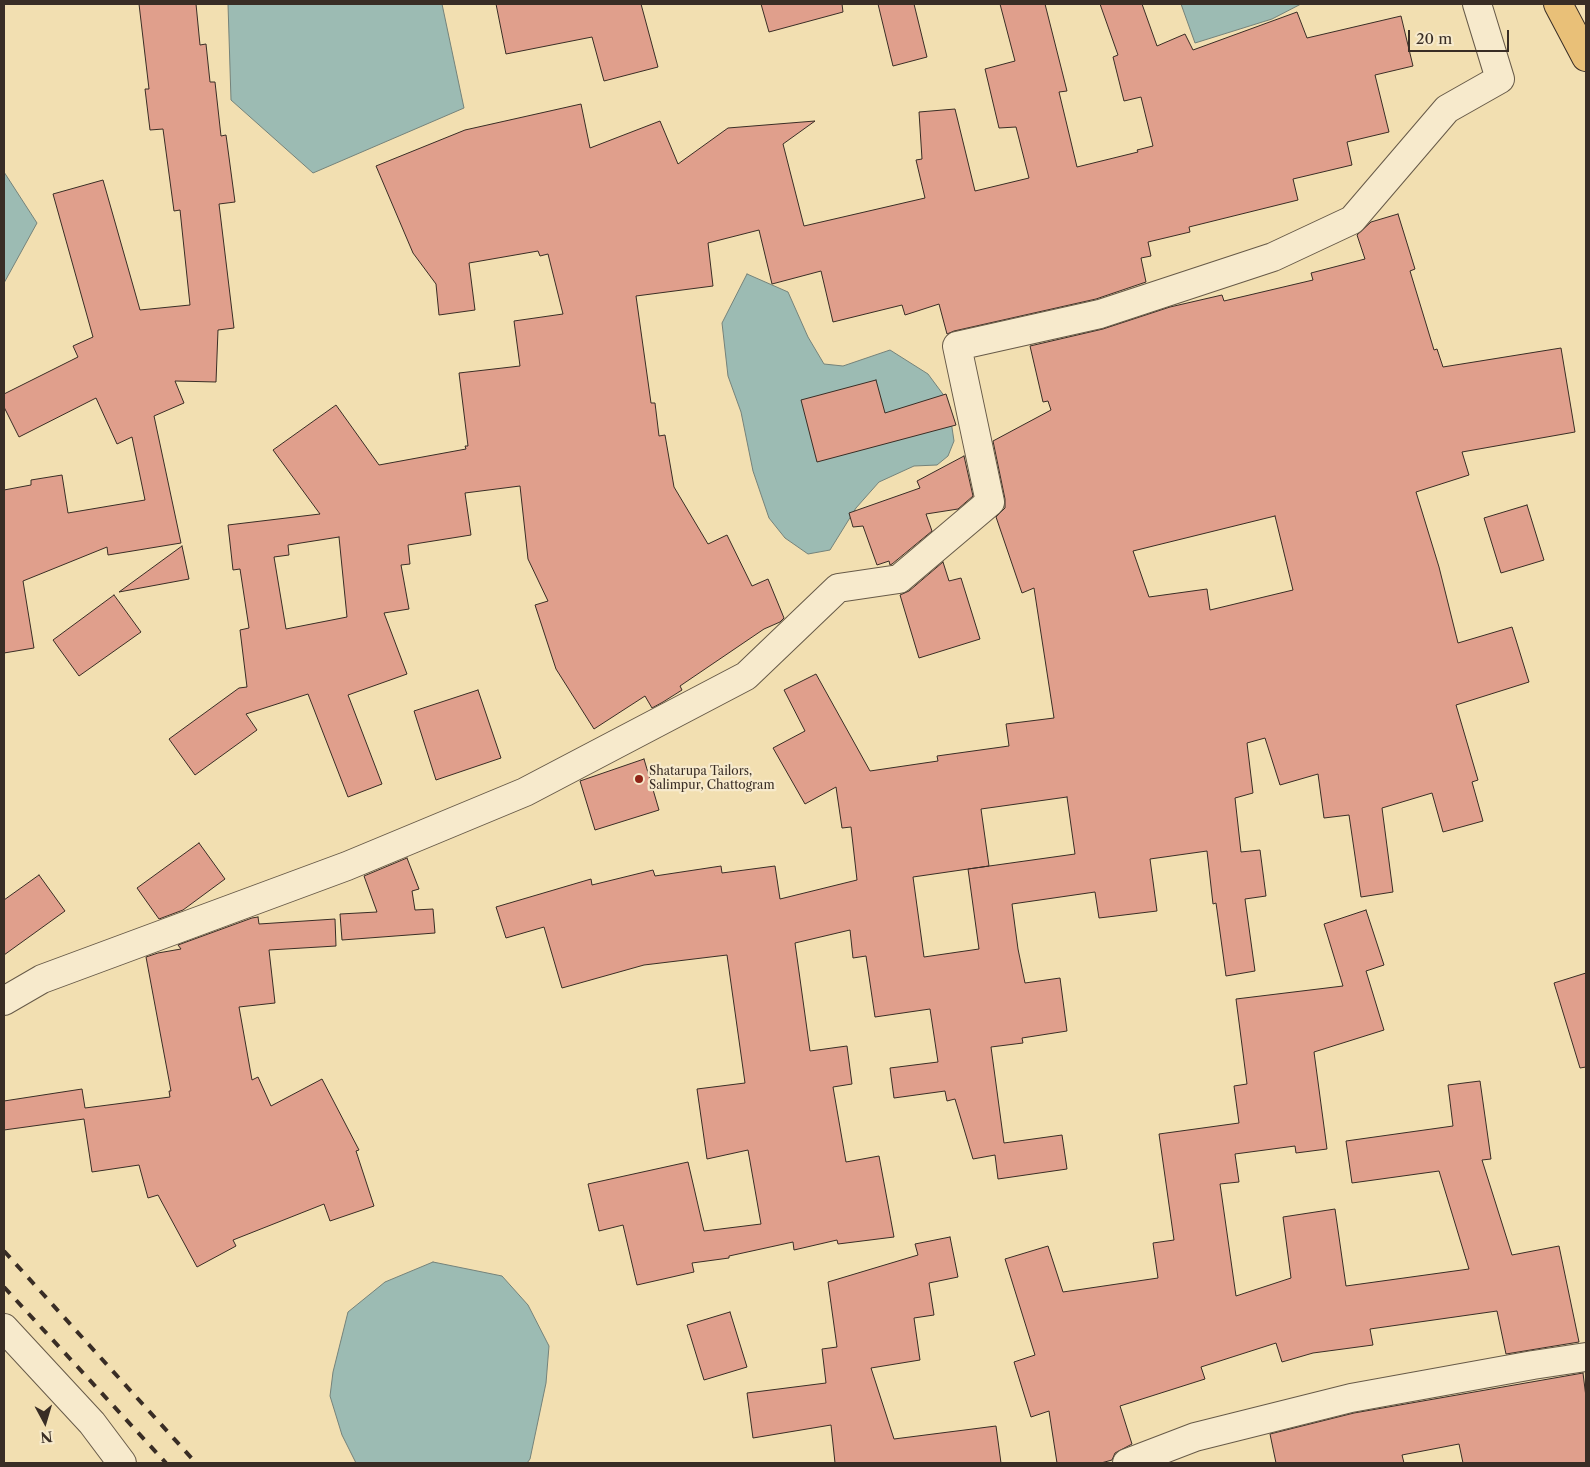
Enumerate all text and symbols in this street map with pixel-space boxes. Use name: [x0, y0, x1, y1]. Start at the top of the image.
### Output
scale bar: [1410, 20, 1511, 52]
text: 20 m: [1416, 29, 1452, 48]
place label: Shatarupa Tailors, Salimpur, Chattogram: [649, 765, 775, 793]
marker: Shatarupa Tailors, Salimpur, Chattogram: [633, 773, 645, 785]
north arrow: [20, 1397, 70, 1447]
text: N: [40, 1427, 54, 1447]

